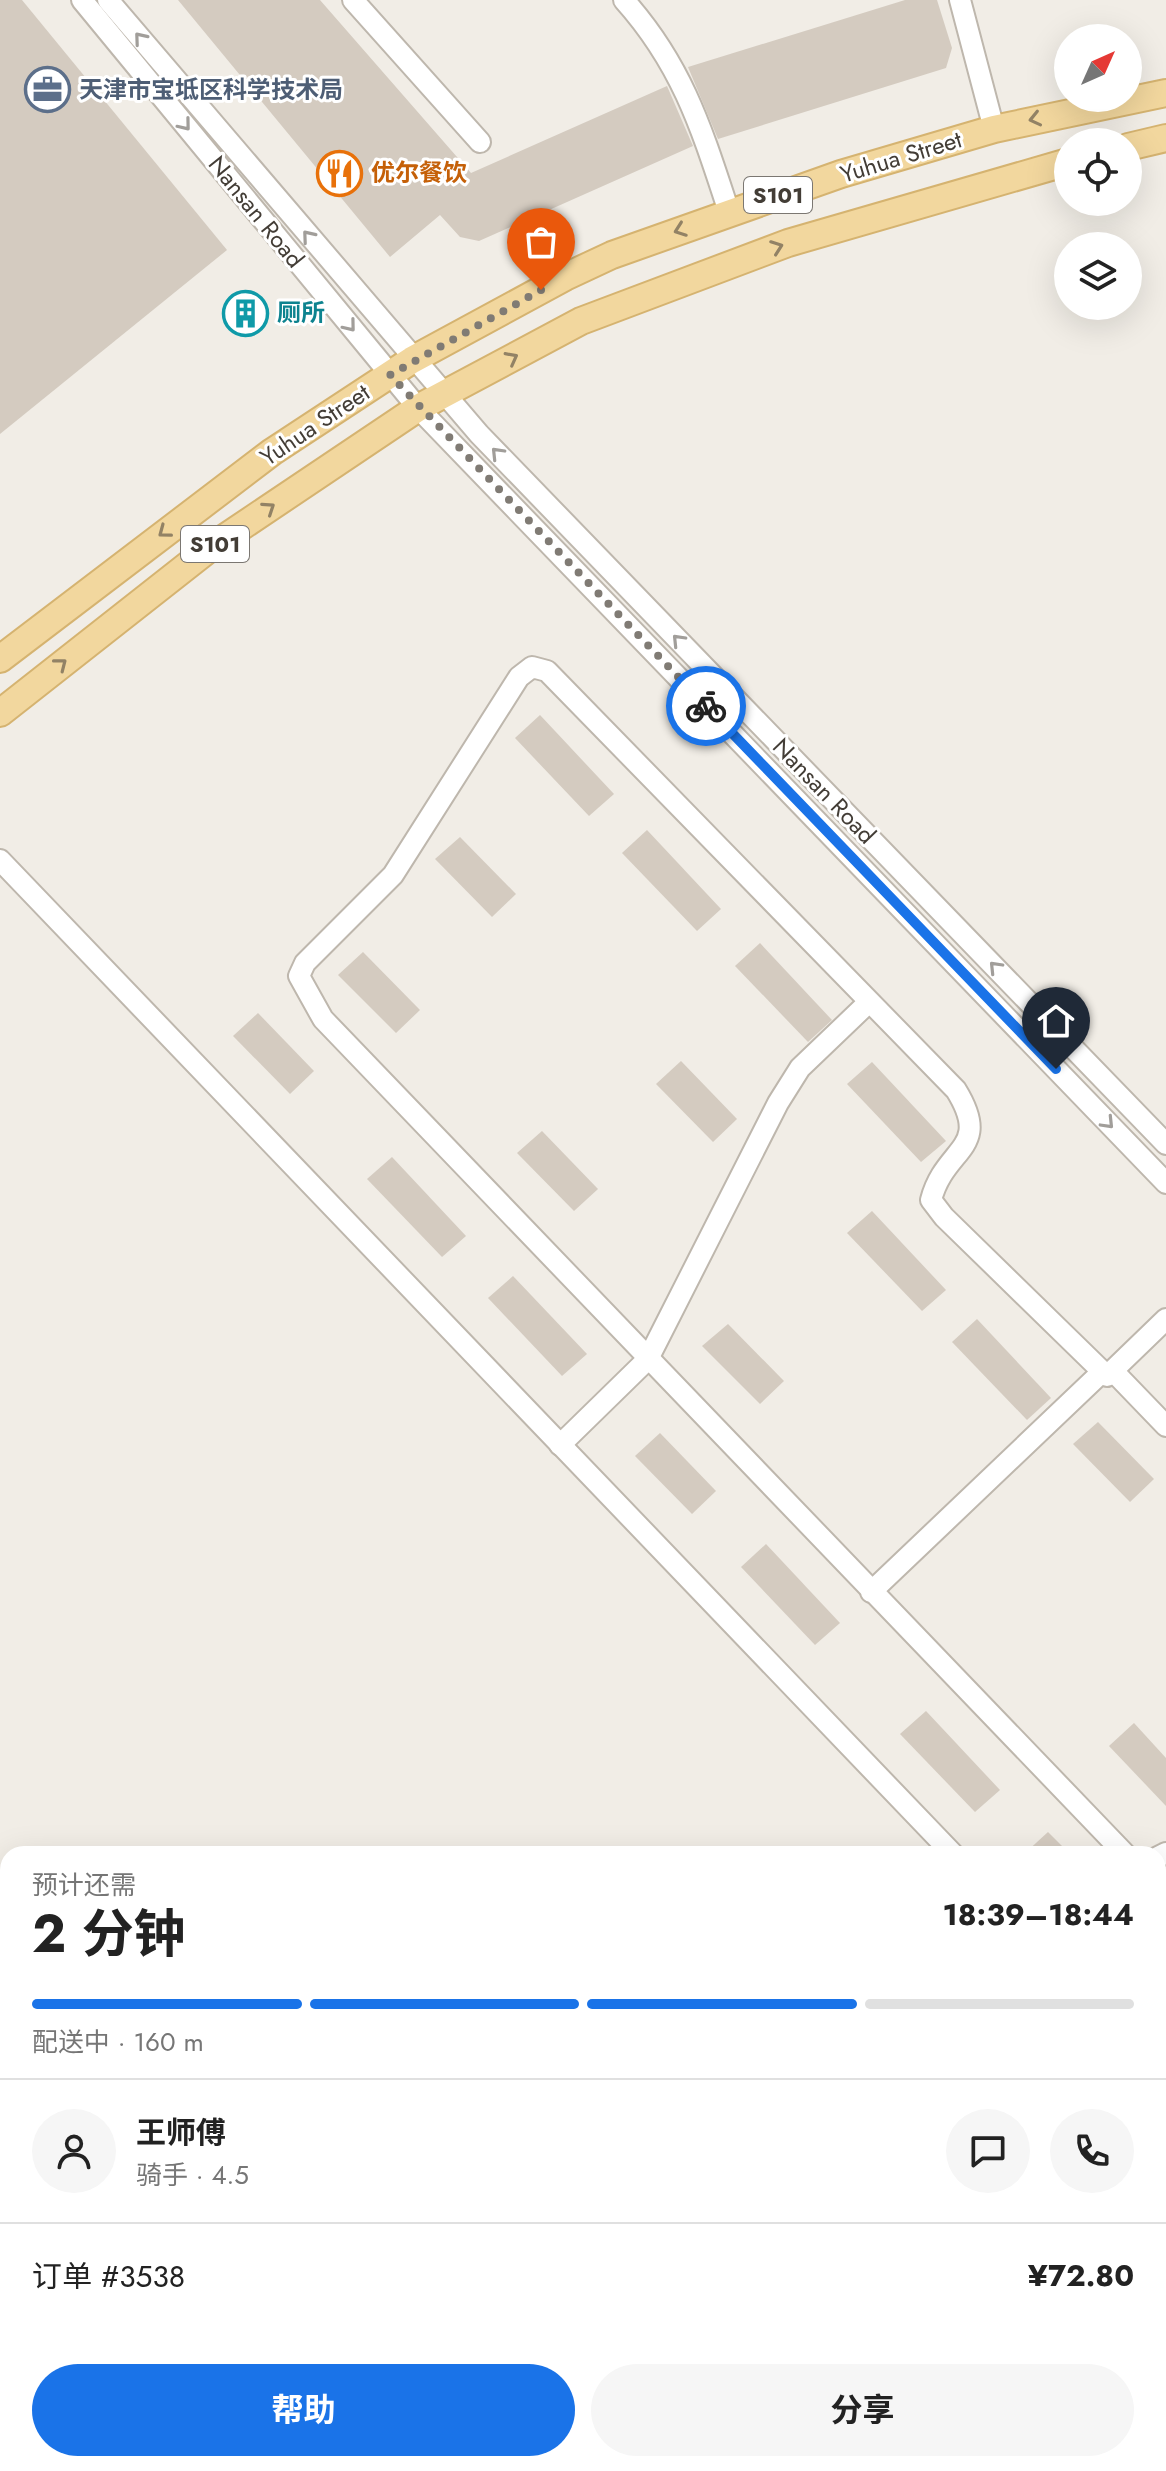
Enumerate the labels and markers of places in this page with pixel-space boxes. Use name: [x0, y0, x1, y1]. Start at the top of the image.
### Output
office icon: 天津市宝坻区科学技术局: [24, 66, 72, 114]
place label: 天津市宝坻区科学技术局: [79, 72, 343, 107]
restaurant icon: 优尔餐饮: [316, 149, 364, 197]
place label: 优尔餐饮: [371, 155, 467, 190]
pin: [507, 208, 575, 290]
building icon: 厕所: [222, 289, 270, 337]
place label: 厕所: [277, 295, 325, 330]
pin: [1022, 987, 1090, 1069]

